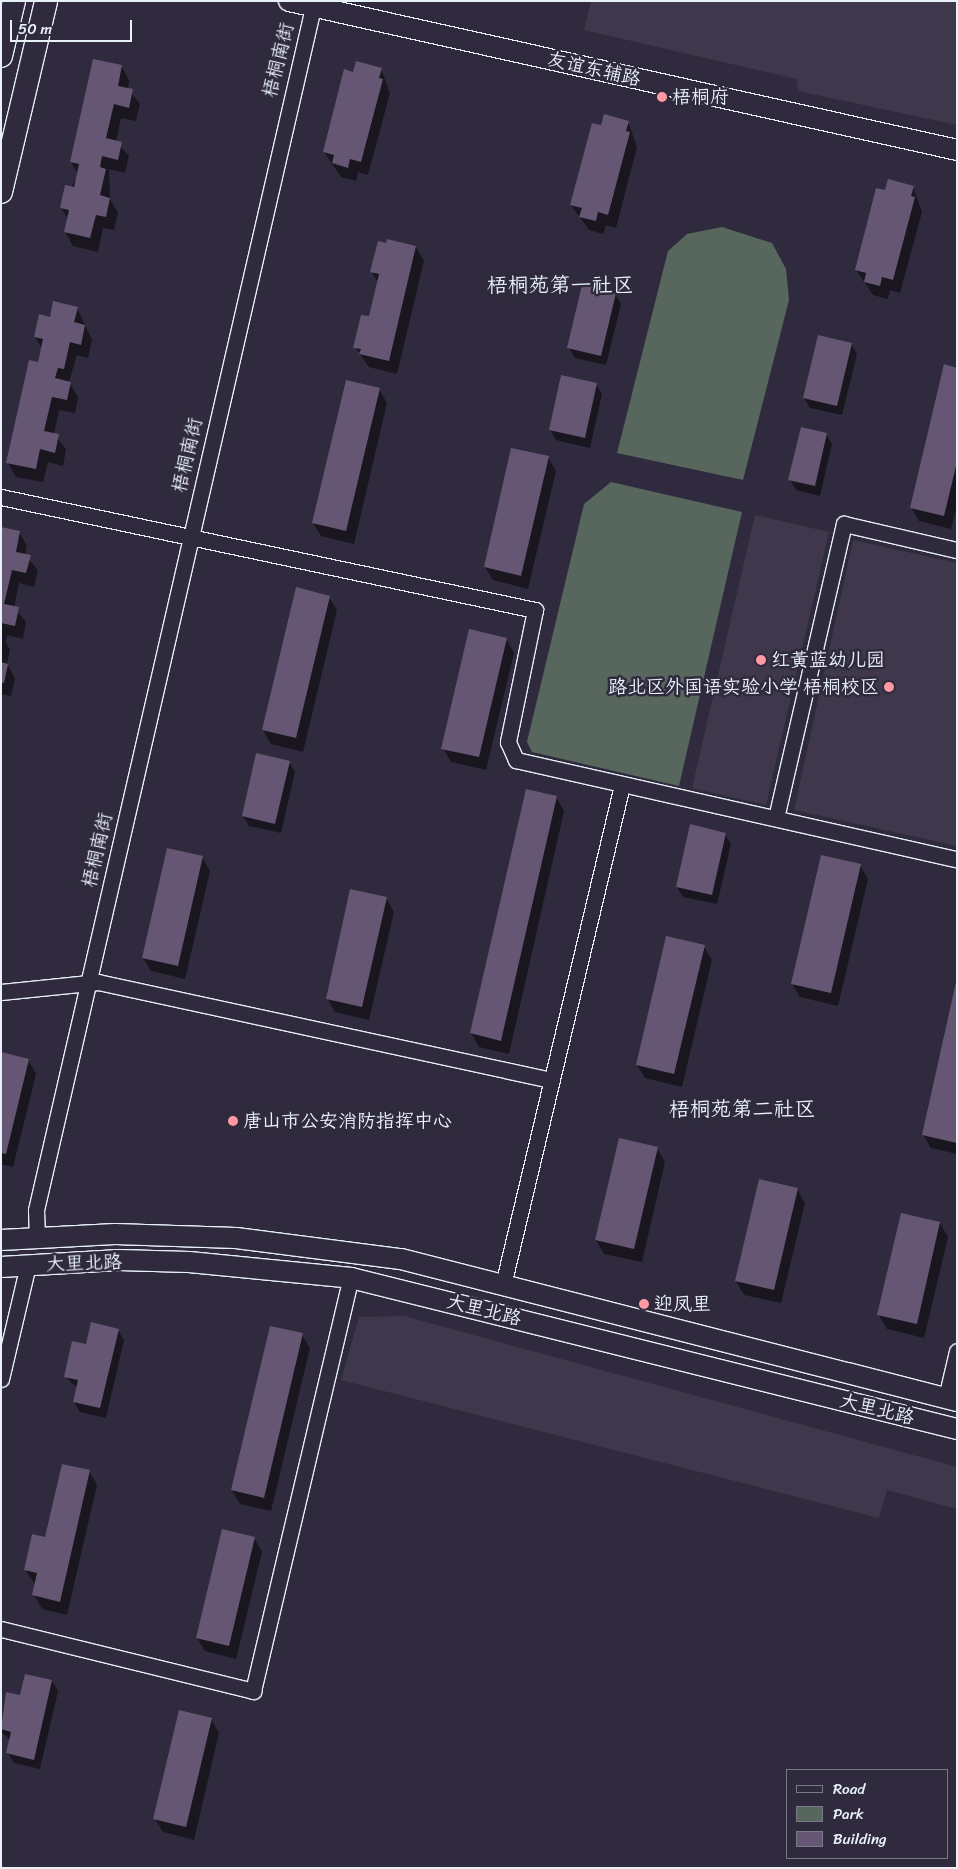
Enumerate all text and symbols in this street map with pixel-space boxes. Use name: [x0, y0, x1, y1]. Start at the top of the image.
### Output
scale bar: [12, 10, 135, 42]
text: 50 m: [18, 16, 52, 42]
street label: 梧桐南街: [258, 20, 298, 100]
street label: 友谊东辅路: [545, 47, 643, 91]
place label: 梧桐府: [672, 86, 729, 108]
marker: 梧桐府: [656, 91, 668, 103]
district label: 梧桐苑第一社区: [487, 272, 633, 298]
street label: 梧桐南街: [167, 415, 207, 495]
place label: 红黄蓝幼儿园: [771, 649, 885, 671]
marker: 红黄蓝幼儿园: [755, 654, 767, 666]
place label: 路北区外国语实验小学 梧桐校区: [608, 676, 879, 698]
marker: 路北区外国语实验小学 梧桐校区: [883, 681, 895, 693]
street label: 梧桐南街: [77, 810, 117, 890]
district label: 梧桐苑第二社区: [669, 1096, 815, 1122]
place label: 唐山市公安消防指挥中心: [243, 1110, 452, 1132]
marker: 唐山市公安消防指挥中心: [227, 1115, 239, 1127]
street label: 大里北路: [46, 1250, 122, 1276]
street label: 大里北路: [444, 1290, 524, 1330]
place label: 迎凤里: [654, 1293, 711, 1315]
marker: 迎凤里: [638, 1298, 650, 1310]
street label: 大里北路: [837, 1389, 917, 1429]
legend: [786, 1769, 948, 1859]
text: Road: [833, 1776, 865, 1802]
text: Park: [833, 1801, 864, 1827]
text: Building: [833, 1826, 887, 1852]

